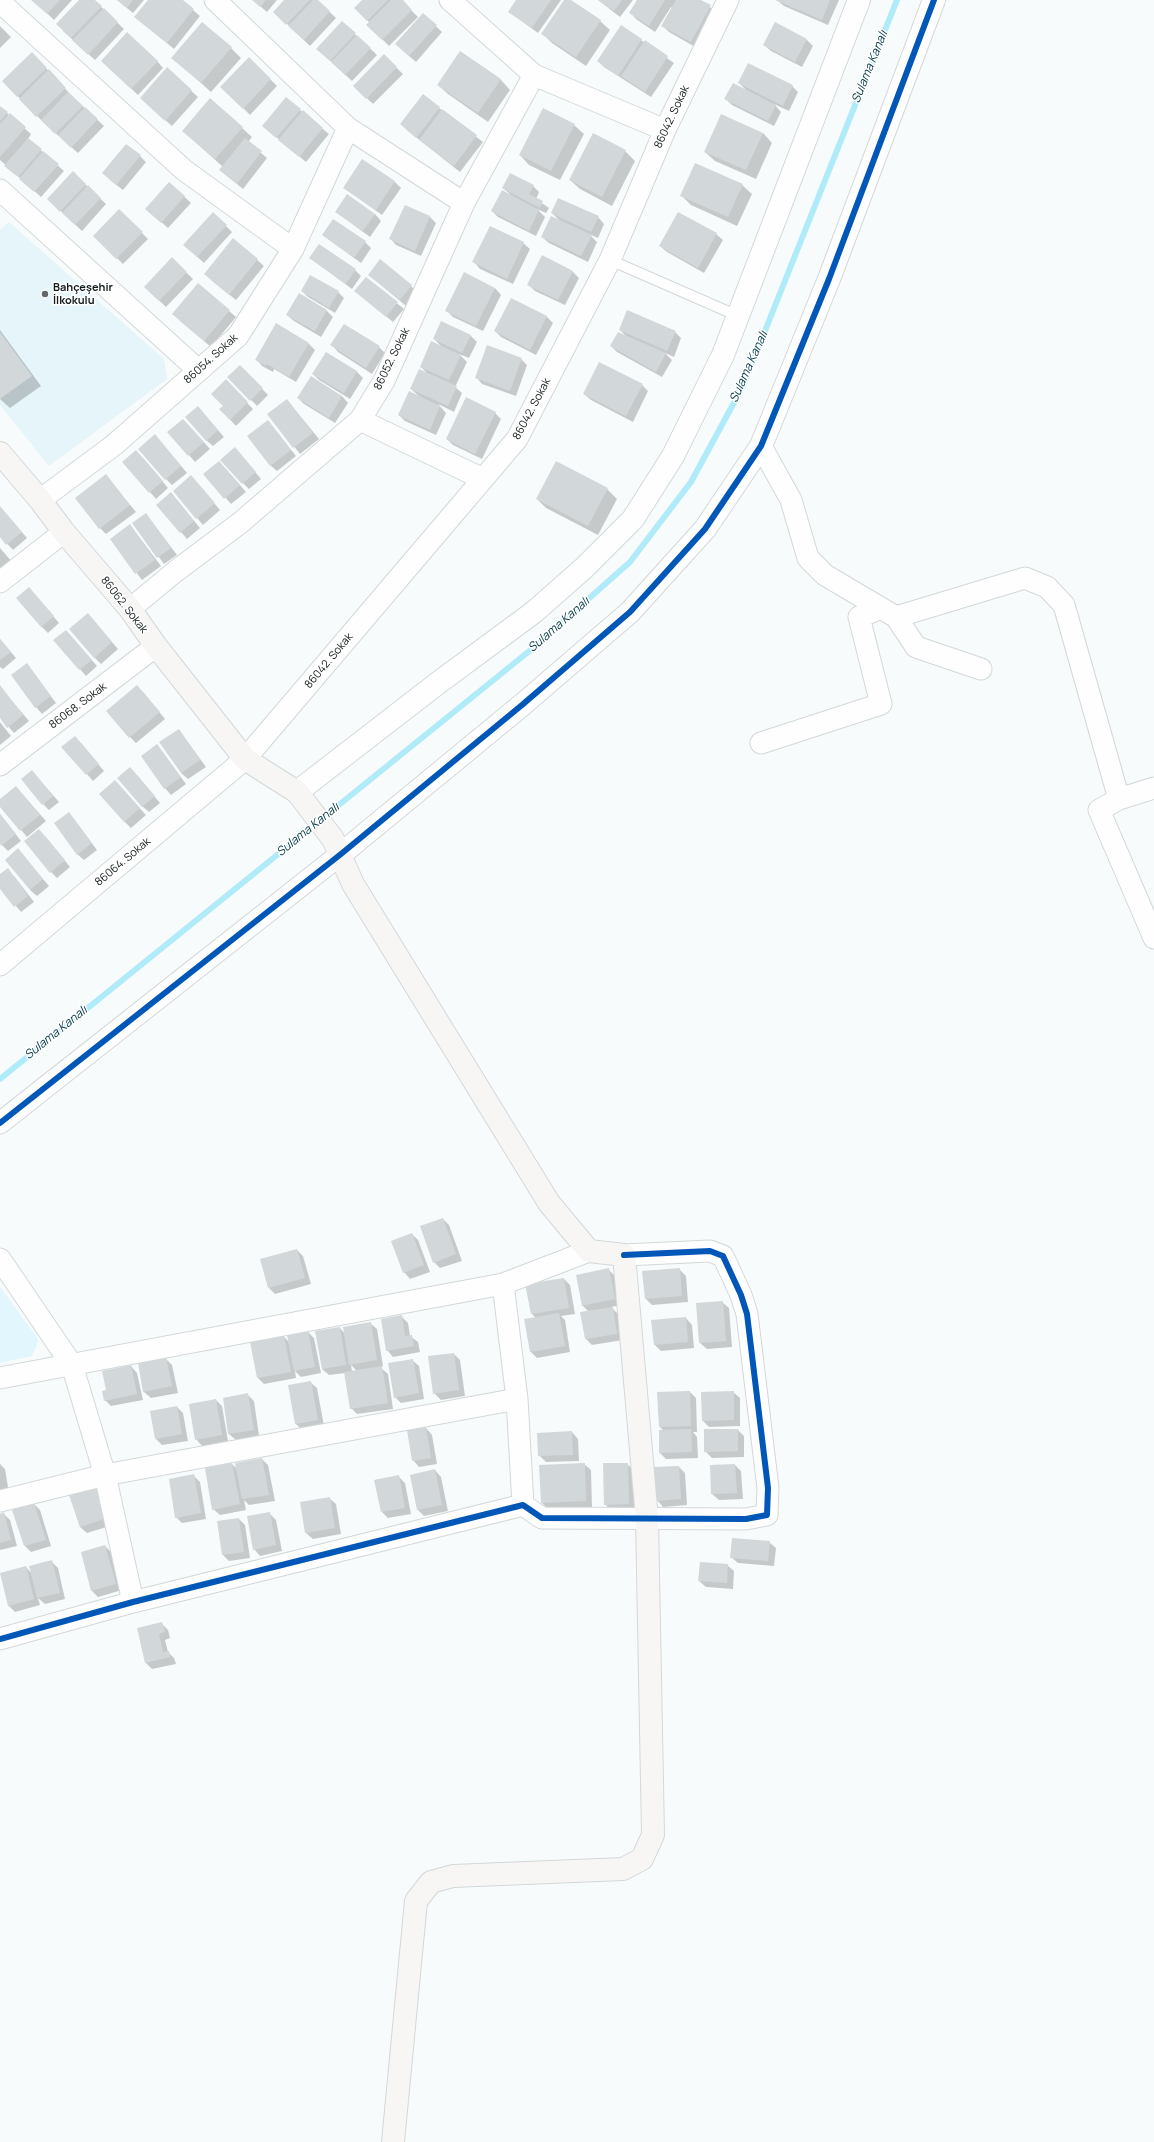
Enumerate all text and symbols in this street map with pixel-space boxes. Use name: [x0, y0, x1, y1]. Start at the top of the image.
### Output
water label: Sulama Kanalı: [849, 29, 891, 105]
street label: 86042. Sokak: [652, 83, 692, 151]
place label: Bahçeşehir İlkokulu: [53, 281, 113, 307]
marker: Bahçeşehir İlkokulu: [40, 289, 50, 299]
street label: 86052. Sokak: [371, 326, 413, 392]
water label: Sulama Kanalı: [727, 329, 771, 405]
street label: 86054. Sokak: [181, 331, 241, 387]
street label: 86042. Sokak: [510, 376, 554, 442]
street label: 86062. Sokak: [98, 574, 150, 636]
water label: Sulama Kanalı: [525, 594, 593, 656]
street label: 86042. Sokak: [302, 631, 356, 691]
street label: 86068. Sokak: [47, 680, 109, 732]
water label: Sulama Kanalı: [274, 800, 342, 860]
street label: 86064. Sokak: [93, 835, 153, 889]
water label: Sulama Kanalı: [22, 1003, 90, 1063]

